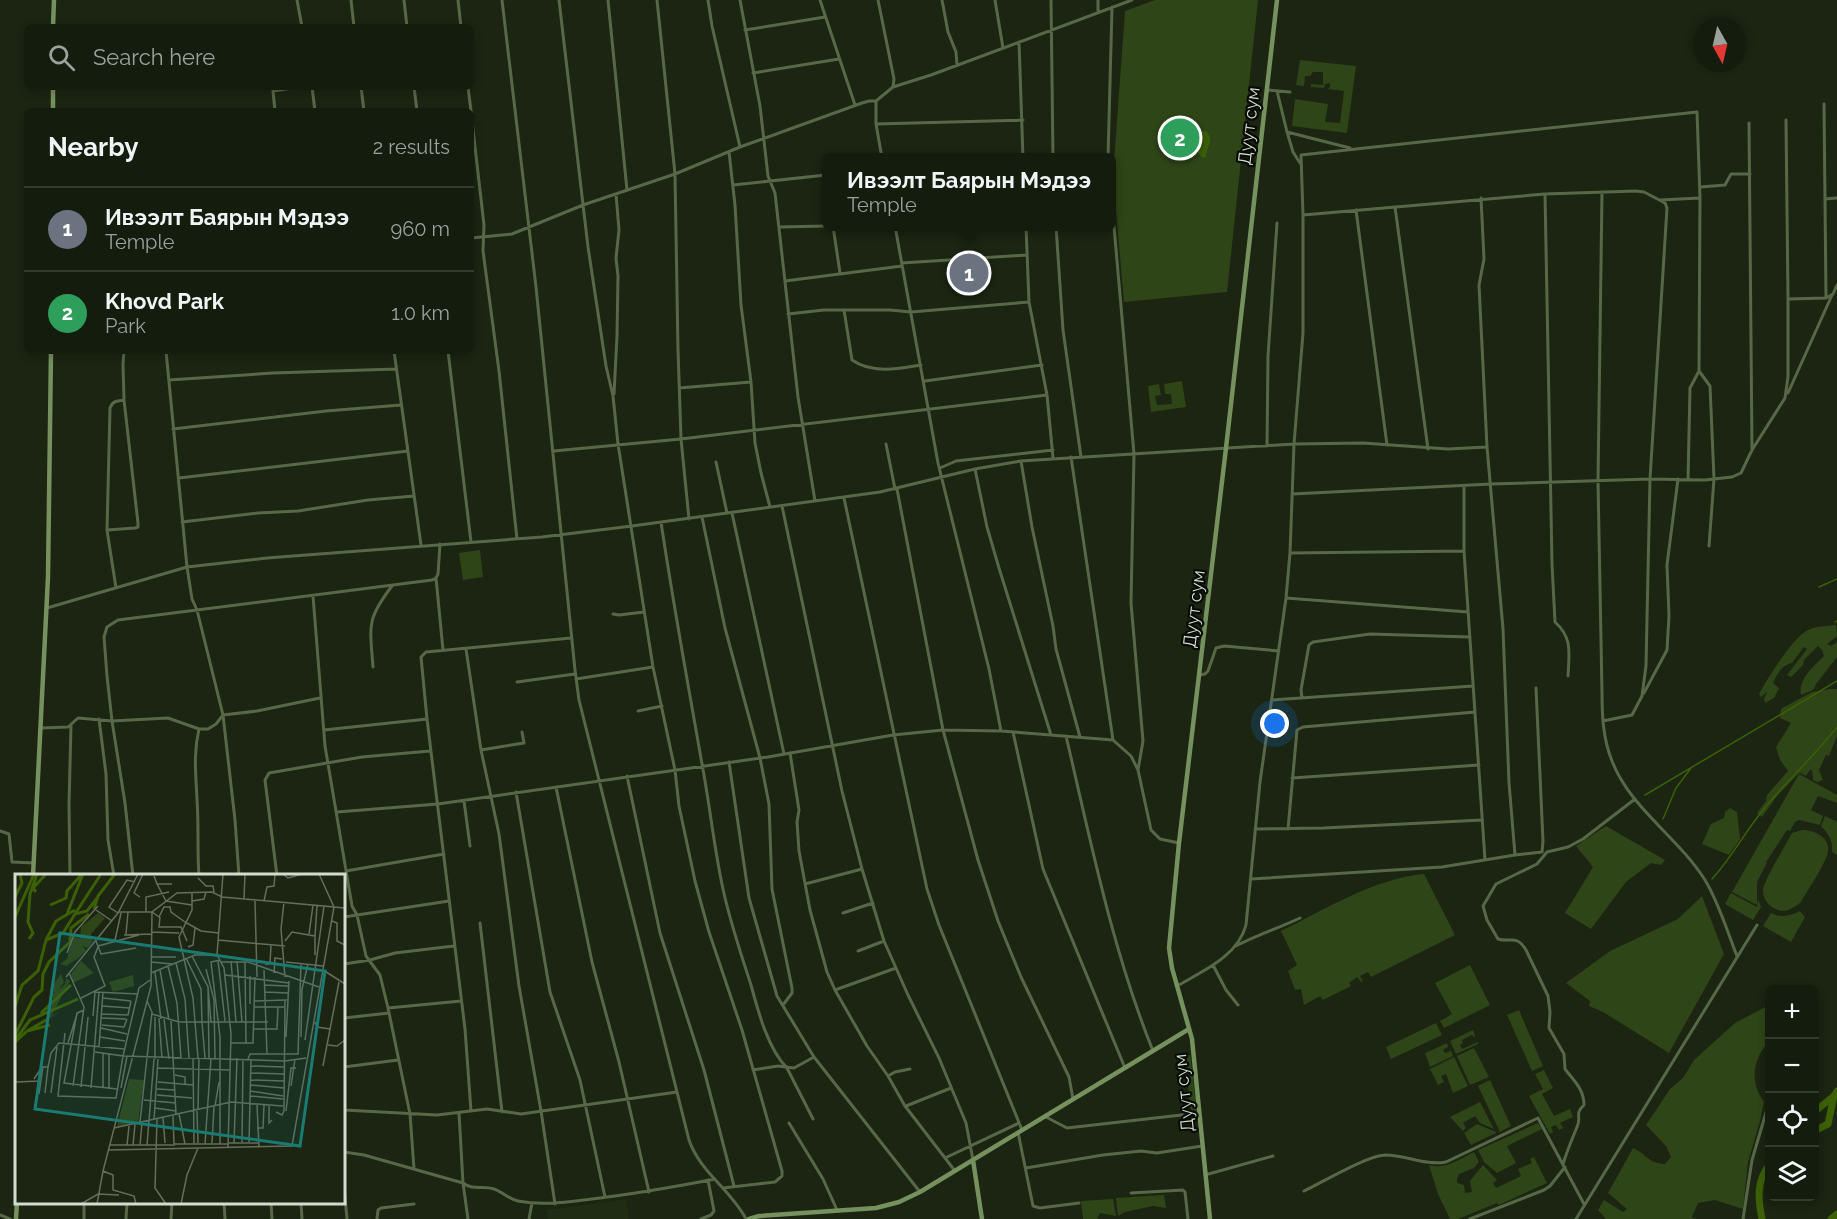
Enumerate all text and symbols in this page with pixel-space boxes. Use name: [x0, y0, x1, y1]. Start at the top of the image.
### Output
north arrow: [1693, 18, 1747, 72]
search box: [24, 24, 474, 90]
icon: search: [45, 41, 78, 74]
text: Search here: [93, 44, 215, 70]
street label: Дуут сум: [1233, 86, 1264, 166]
pin: 2: [1160, 116, 1200, 160]
text: Nearby: [48, 132, 138, 162]
text: 2 results: [373, 135, 450, 159]
popup: [822, 153, 1116, 231]
text: Ивээлт Баярын Мэдээ: [847, 167, 1091, 193]
text: Temple: [847, 193, 917, 217]
text: Ивээлт Баярын Мэдээ: [105, 204, 349, 230]
text: 1: [63, 217, 72, 241]
text: 960 m: [391, 217, 450, 241]
text: Temple: [105, 230, 175, 254]
pin: 1: [950, 250, 988, 296]
text: Khovd Park: [105, 288, 224, 314]
text: 2: [62, 301, 73, 325]
text: 1.0 km: [391, 301, 450, 325]
text: Park: [105, 314, 146, 338]
street label: Дуут сум: [1178, 569, 1209, 649]
your location: [1260, 709, 1289, 738]
inset map: [15, 874, 345, 1204]
map controls: [1765, 985, 1819, 1201]
button: +: [1765, 985, 1819, 1039]
button: −: [1765, 1039, 1819, 1093]
street label: Дуут сум: [1169, 1053, 1198, 1133]
button: locate: [1765, 1093, 1819, 1147]
button: layers: [1765, 1147, 1819, 1201]

